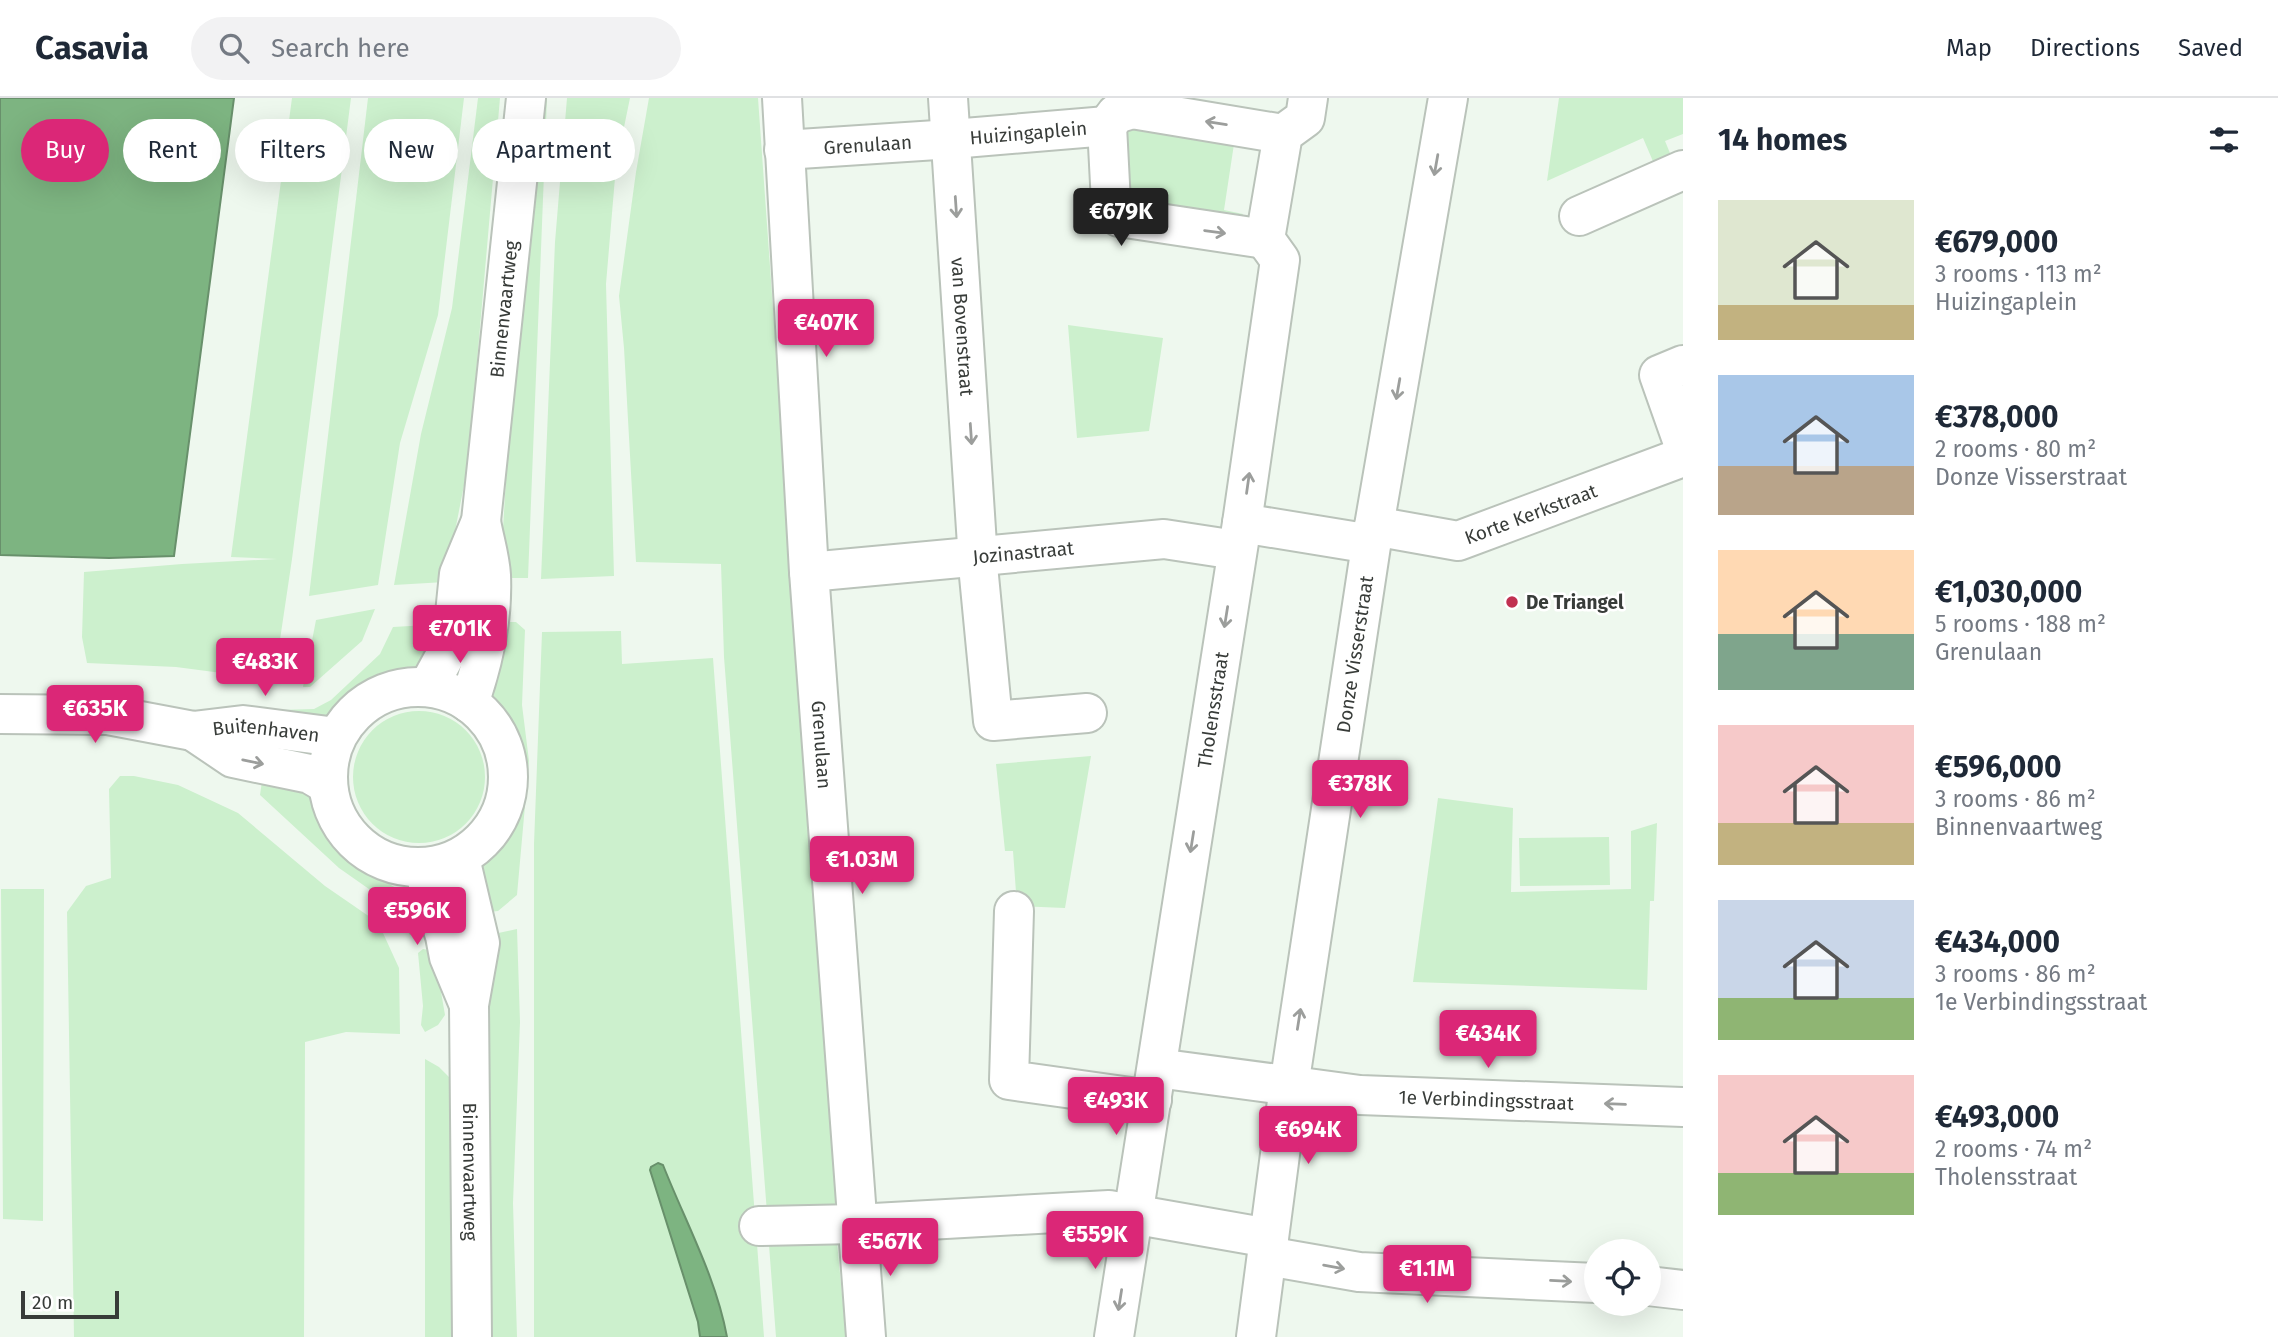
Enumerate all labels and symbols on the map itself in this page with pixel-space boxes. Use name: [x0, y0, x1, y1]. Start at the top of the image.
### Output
one-way arrow: [1205, 116, 1228, 129]
street label: Huizingaplein: [969, 117, 1088, 149]
street label: Grenulaan: [823, 131, 913, 159]
one-way arrow: [1429, 153, 1442, 176]
pin: €679K: [1072, 188, 1170, 248]
one-way arrow: [950, 196, 963, 219]
one-way arrow: [1203, 225, 1226, 238]
street label: Binnenvaartweg: [485, 239, 523, 379]
street label: van Bovenstraat: [946, 257, 978, 397]
pin: €407K: [777, 300, 875, 359]
one-way arrow: [1391, 378, 1404, 400]
one-way arrow: [965, 423, 978, 446]
one-way arrow: [1241, 472, 1254, 494]
street label: Korte Kerkstraat: [1462, 479, 1600, 549]
street label: Jozinastraat: [971, 536, 1075, 569]
street label: Donze Visserstraat: [1332, 574, 1378, 734]
place label: De Triangel: [1526, 591, 1624, 614]
marker: De Triangel: [1504, 594, 1520, 610]
one-way arrow: [1219, 605, 1232, 628]
pin: €701K: [411, 606, 509, 665]
pin: €483K: [216, 638, 314, 698]
street label: Tholensstraat: [1193, 650, 1234, 770]
pin: €635K: [46, 686, 144, 745]
street label: Grenulaan: [807, 700, 836, 790]
street label: Buitenhaven: [211, 714, 321, 747]
one-way arrow: [241, 756, 264, 769]
pin: €378K: [1311, 760, 1409, 820]
one-way arrow: [1185, 830, 1198, 853]
pin: €1.03M: [805, 836, 919, 896]
pin: €596K: [368, 888, 466, 947]
one-way arrow: [1293, 1008, 1306, 1031]
pin: €434K: [1439, 1010, 1537, 1070]
pin: €493K: [1067, 1077, 1165, 1137]
street label: 1e Verbindingsstraat: [1398, 1085, 1574, 1115]
one-way arrow: [1604, 1098, 1627, 1111]
street label: Binnenvaartweg: [458, 1102, 482, 1241]
pin: €694K: [1259, 1107, 1357, 1166]
pin: €559K: [1046, 1212, 1144, 1271]
pin: €567K: [841, 1218, 939, 1278]
pin: €1.1M: [1378, 1246, 1476, 1305]
one-way arrow: [1322, 1261, 1345, 1274]
one-way arrow: [1549, 1275, 1572, 1288]
scale bar: [21, 1288, 119, 1320]
one-way arrow: [1113, 1288, 1126, 1311]

